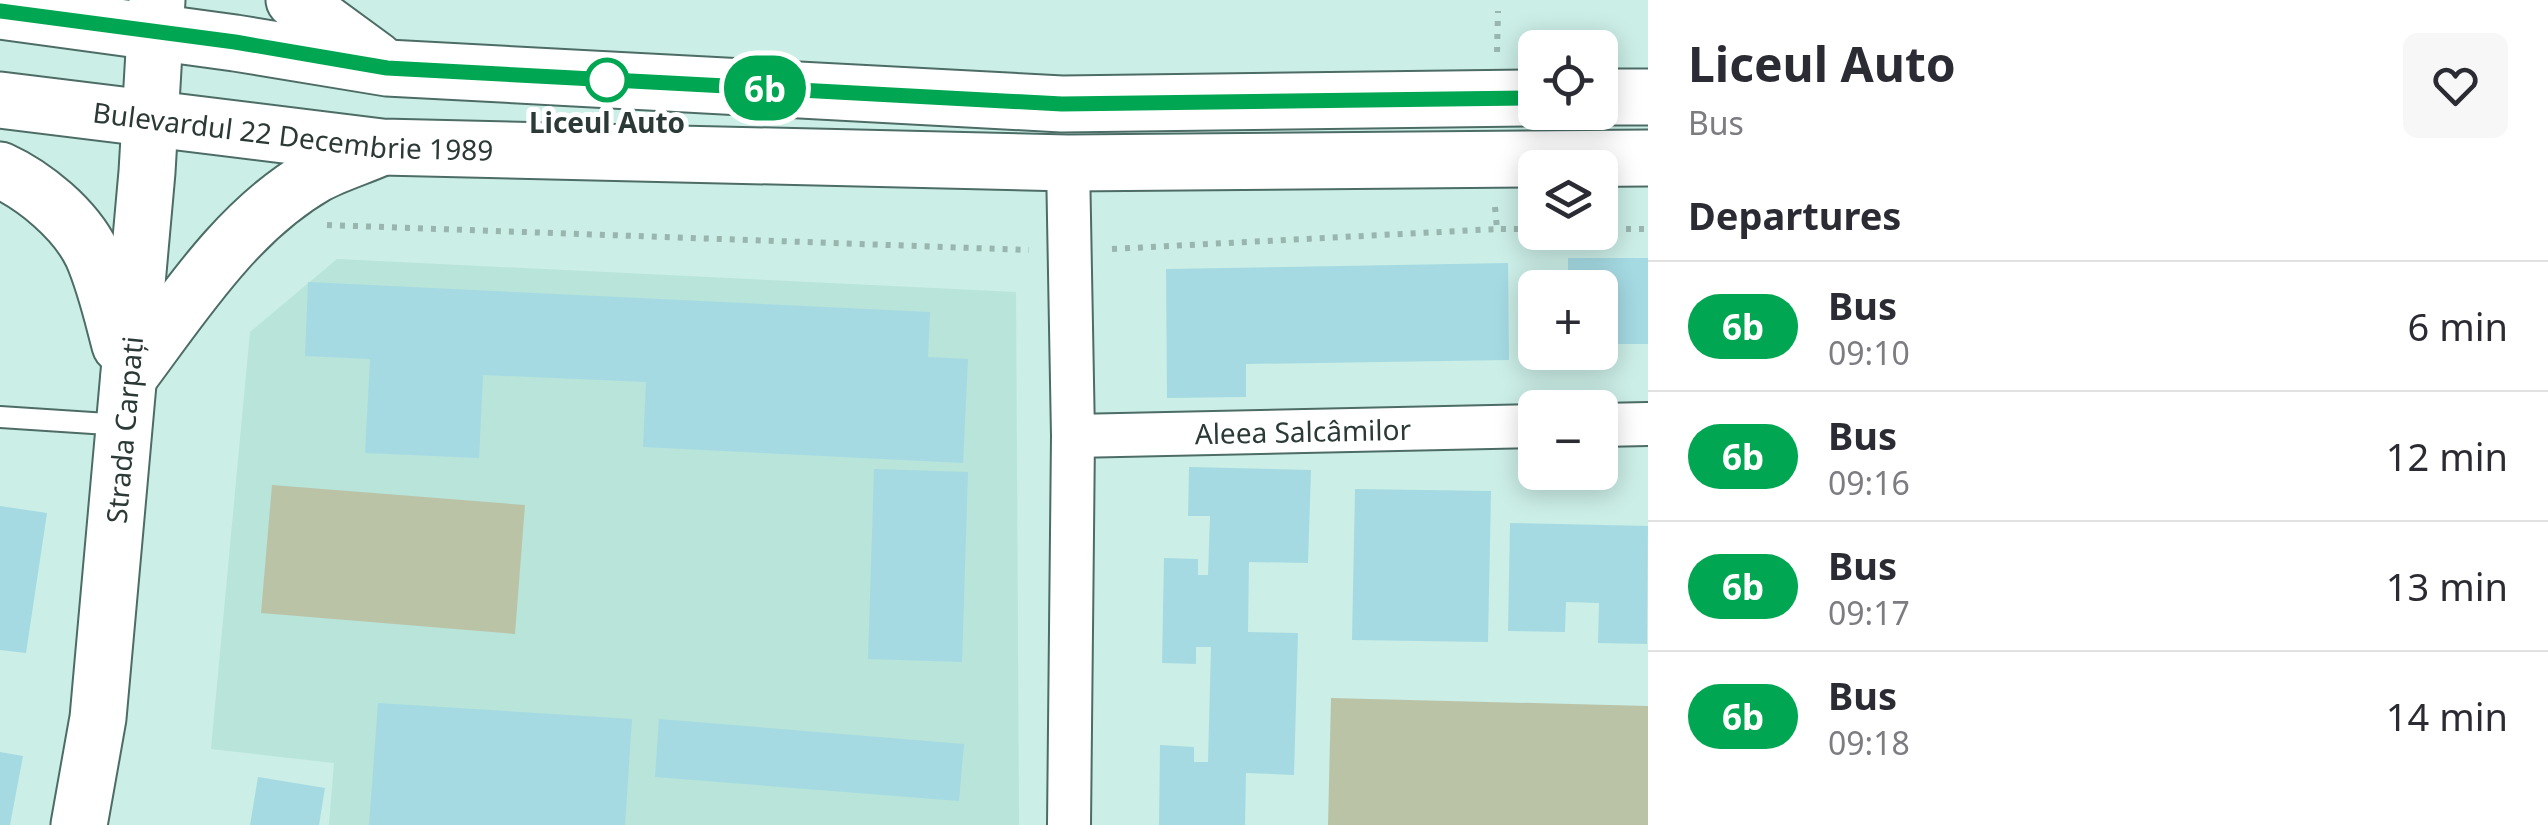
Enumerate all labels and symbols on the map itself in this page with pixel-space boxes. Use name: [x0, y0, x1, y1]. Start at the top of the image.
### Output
line badge: 6b: [720, 56, 810, 120]
marker: Liceul Auto: [586, 59, 628, 101]
street label: Bulevardul 22 Decembrie 1989: [91, 93, 494, 169]
place label: Liceul Auto: [529, 103, 685, 141]
street label: Strada Carpați: [97, 335, 151, 525]
street label: Aleea Salcâmilor: [1194, 410, 1412, 452]

